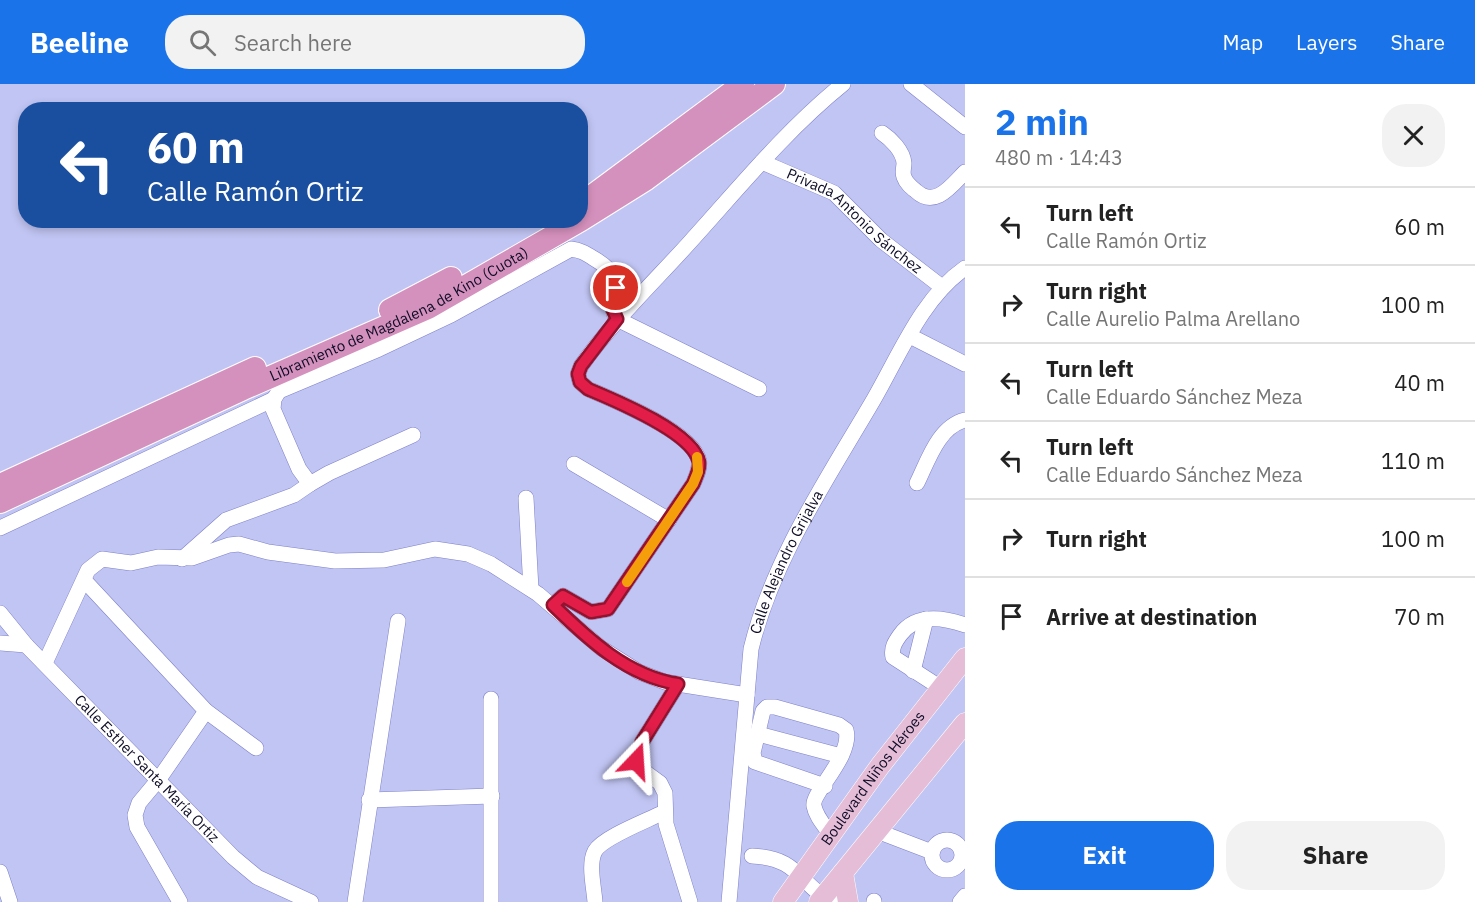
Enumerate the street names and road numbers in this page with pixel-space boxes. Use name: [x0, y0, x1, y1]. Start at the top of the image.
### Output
street label: Privada Antonio Sánchez: [784, 164, 926, 277]
street label: Libramiento de Magdalena de Kino (Cuota): [267, 243, 531, 385]
street label: Calle Alejandro Grijalva: [745, 487, 827, 636]
street label: Calle Esther Santa María Ortiz: [71, 690, 224, 846]
street label: Boulevard Niños Héroes: [817, 707, 929, 849]

